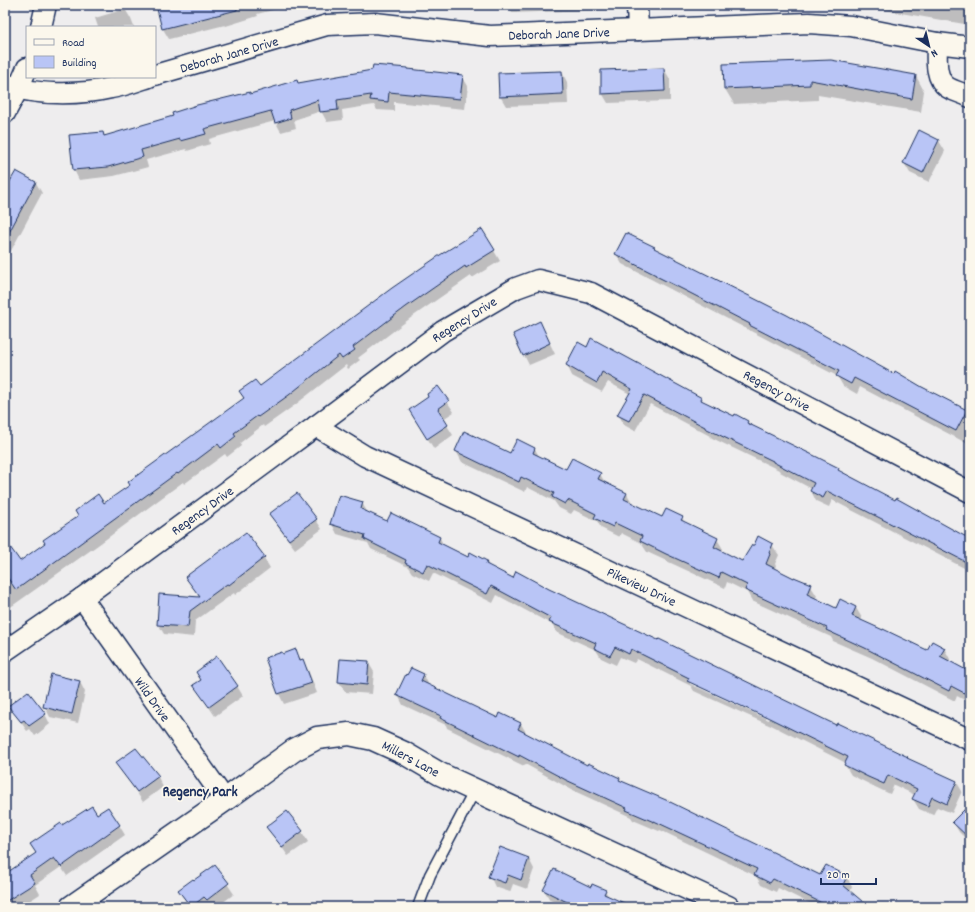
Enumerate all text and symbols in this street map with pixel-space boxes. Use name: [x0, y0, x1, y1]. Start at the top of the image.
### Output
street label: Deborah Jane Drive: [508, 23, 610, 47]
legend: [26, 26, 156, 78]
north arrow: [909, 26, 949, 66]
street label: Deborah Jane Drive: [178, 32, 281, 80]
text: Road: [62, 35, 84, 52]
text: N: [926, 44, 940, 61]
text: Building: [62, 55, 97, 72]
street label: Regency Drive: [429, 293, 501, 349]
street label: Regency Drive: [739, 366, 813, 418]
street label: Regency Drive: [168, 482, 239, 541]
street label: Pikeview Drive: [603, 563, 679, 613]
street label: Wild Drive: [129, 674, 174, 727]
street label: Millers Lane: [378, 736, 442, 783]
district label: Regency Park: [162, 782, 238, 804]
scale bar: [821, 860, 876, 886]
text: 20 m: [827, 867, 850, 884]

